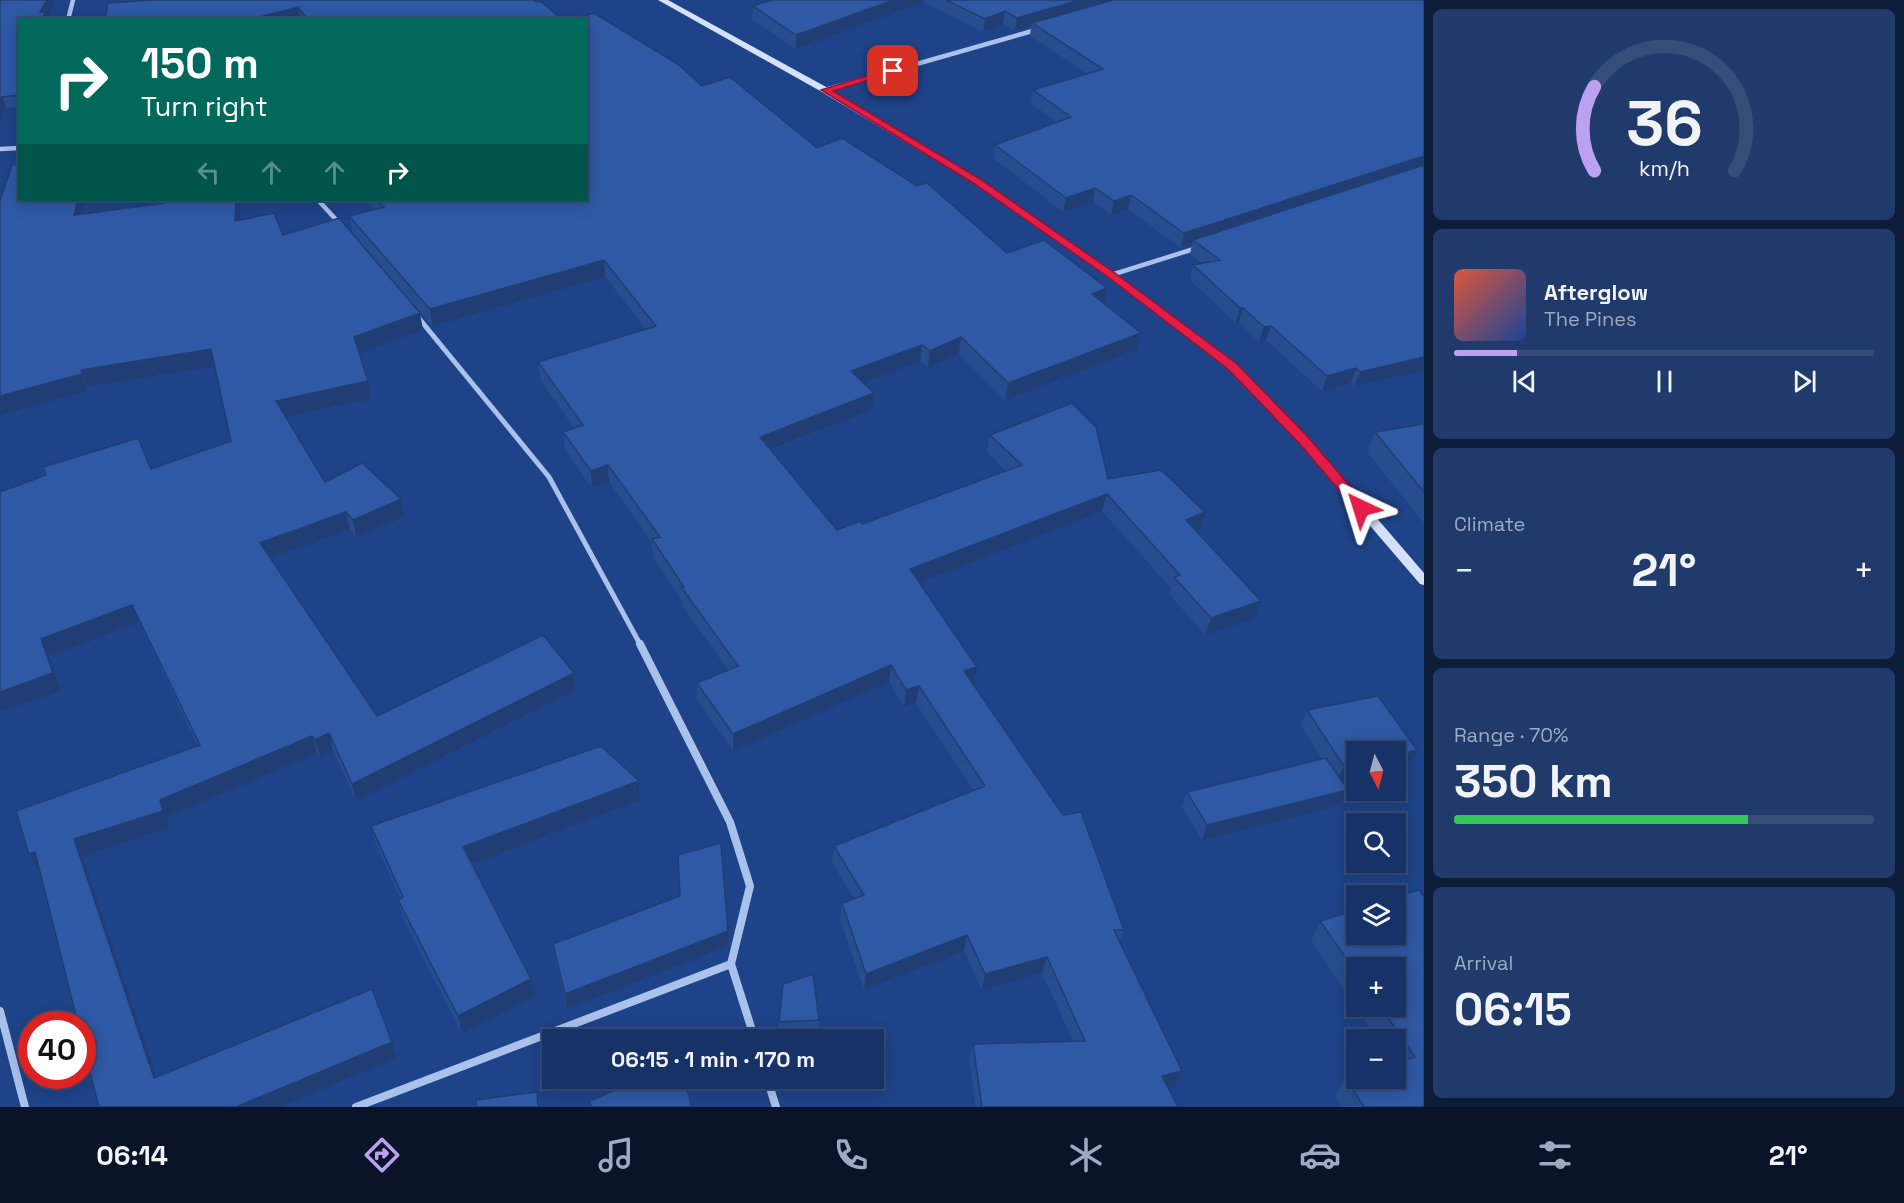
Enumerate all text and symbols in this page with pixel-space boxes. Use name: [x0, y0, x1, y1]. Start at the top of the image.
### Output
text: 150 m: [141, 37, 259, 90]
icon: right: [42, 42, 120, 120]
pin: [867, 45, 918, 96]
icon: arrive: [876, 54, 909, 87]
text: 36: [1626, 84, 1702, 163]
text: Turn right: [141, 89, 268, 124]
icon: left: [192, 156, 225, 189]
icon: ahead: [255, 156, 288, 189]
icon: ahead: [318, 156, 351, 189]
icon: right: [381, 156, 414, 189]
text: km/h: [1638, 156, 1690, 183]
text: Afterglow: [1544, 278, 1648, 306]
text: The Pines: [1544, 306, 1637, 332]
icon: previous: [1508, 365, 1541, 398]
icon: pause: [1648, 365, 1681, 398]
icon: next: [1788, 365, 1821, 398]
position arrow: [1329, 476, 1393, 540]
text: Climate: [1454, 511, 1525, 537]
text: 21°: [1632, 542, 1696, 599]
text: −: [1454, 550, 1474, 592]
text: +: [1854, 550, 1874, 592]
text: Range · 70%: [1454, 722, 1568, 748]
north arrow: [1346, 741, 1406, 801]
map controls: [1346, 741, 1406, 1089]
text: 350 km: [1454, 753, 1613, 810]
button: search: [1346, 813, 1406, 873]
button: layers: [1346, 885, 1406, 945]
text: Arrival: [1454, 950, 1513, 976]
button: +: [1346, 957, 1406, 1017]
text: 06:15: [1454, 981, 1572, 1038]
speed limit sign: 40: [18, 1011, 96, 1089]
button: −: [1346, 1029, 1406, 1089]
text: 06:15 · 1 min · 170 m: [611, 1045, 815, 1073]
icon: directions: [361, 1134, 403, 1176]
icon: music: [595, 1134, 637, 1176]
icon: phone: [830, 1134, 872, 1176]
icon: climate: [1065, 1134, 1107, 1176]
icon: car: [1299, 1134, 1341, 1176]
icon: filters: [1534, 1134, 1576, 1176]
text: 06:14: [96, 1138, 168, 1173]
text: 21°: [1769, 1138, 1808, 1173]

